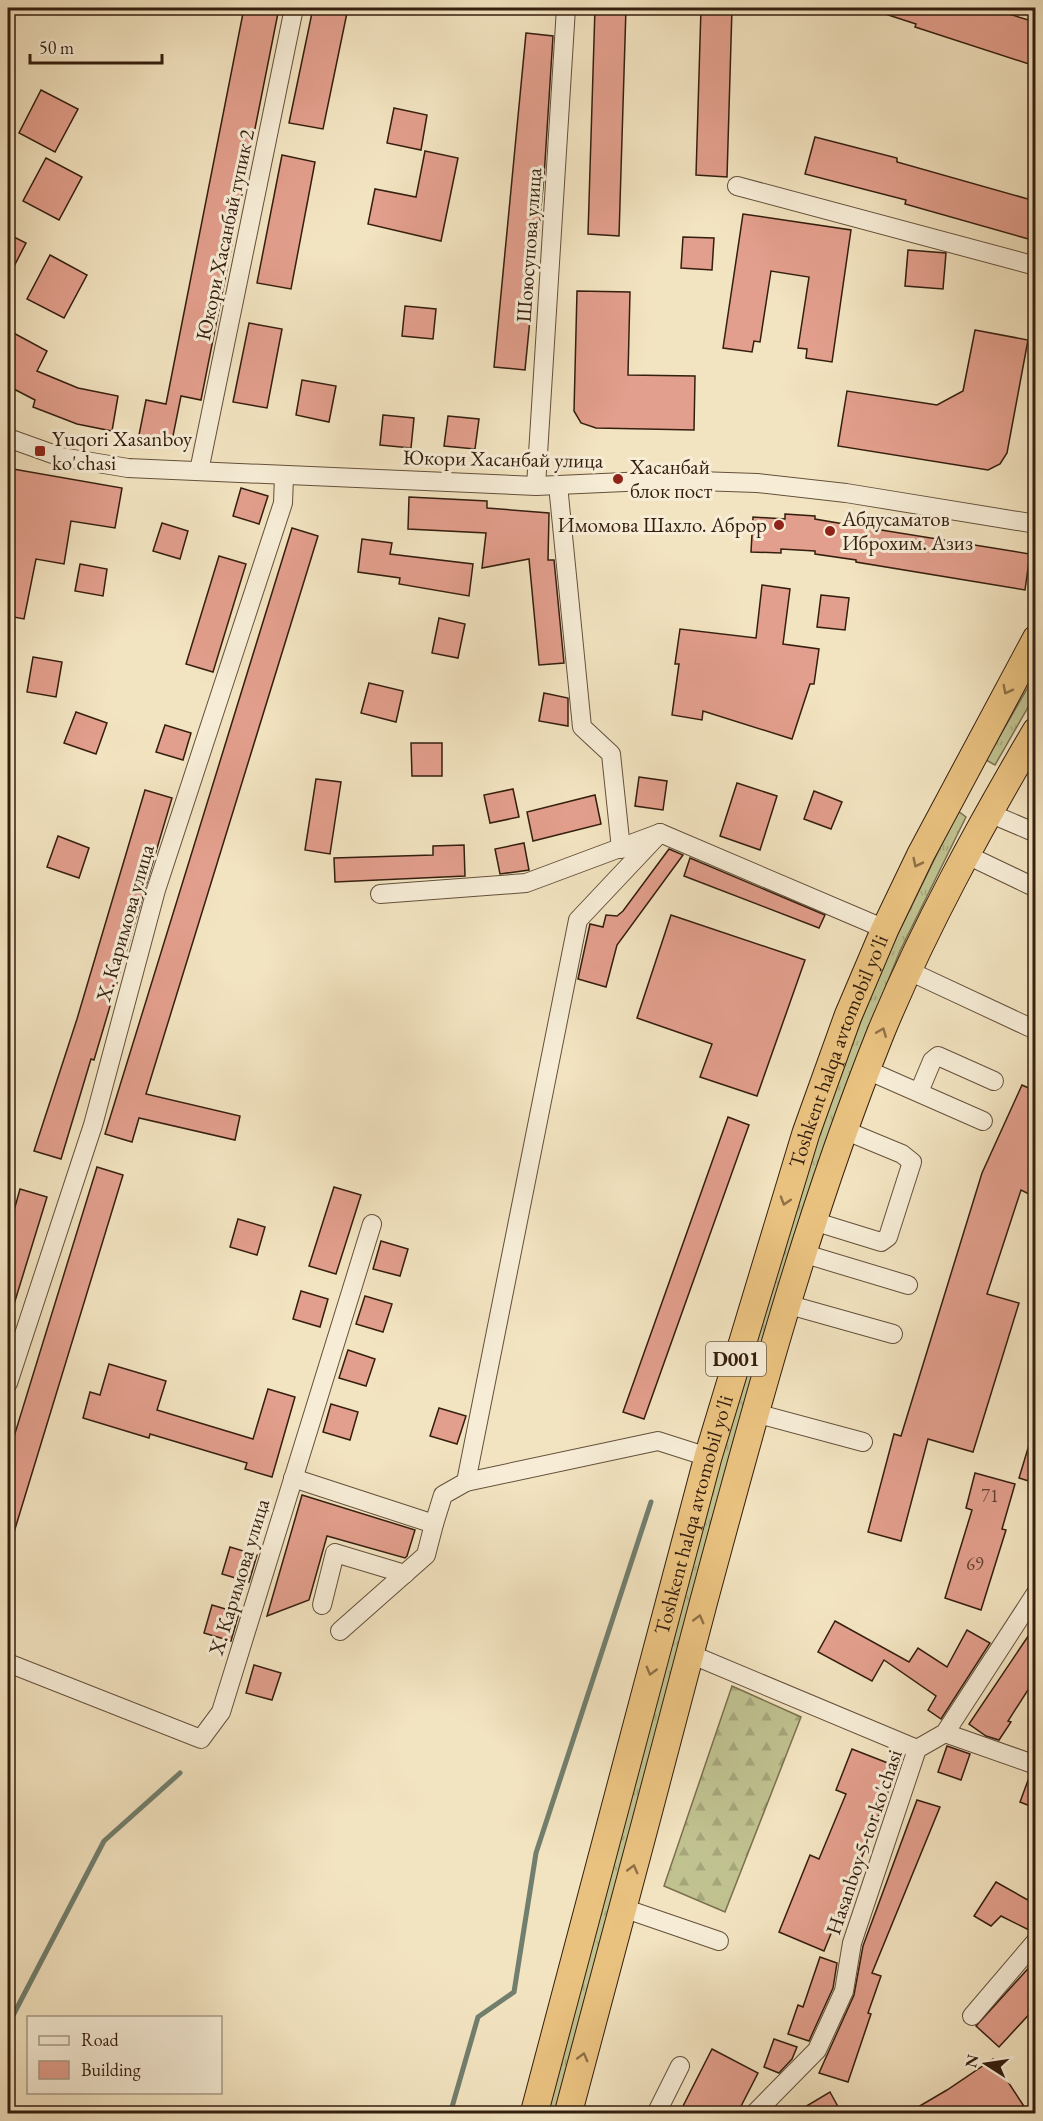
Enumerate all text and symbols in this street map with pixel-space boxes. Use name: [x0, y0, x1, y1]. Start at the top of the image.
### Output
scale bar: [30, 27, 162, 65]
text: 50 m: [39, 36, 74, 59]
street label: Юкори Хасанбай тупик 2: [189, 127, 260, 343]
street label: Шоюсупова улица: [510, 166, 547, 323]
place label: Yuqori Xasanboy ko'chasi: [52, 425, 193, 476]
street label: Юкори Хасанбай улица: [402, 443, 604, 474]
marker: Yuqori Xasanboy ko'chasi: [33, 444, 47, 458]
place label: Хасанбай блок пост: [629, 453, 713, 504]
marker: Хасанбай блок пост: [611, 472, 625, 486]
place label: Абдусаматов Иброхим. Азиз: [841, 505, 973, 556]
place label: Имомова Шахло. Аброр: [558, 511, 767, 538]
marker: Имомова Шахло. Аброр: [772, 518, 786, 532]
marker: Абдусаматов Иброхим. Азиз: [823, 524, 837, 538]
one-way arrow: [1003, 684, 1014, 695]
street label: Х. Каримова улица: [89, 841, 160, 1005]
one-way arrow: [912, 857, 924, 868]
street label: Toshkent halqa avtomobil yo'li: [782, 930, 894, 1171]
one-way arrow: [875, 1028, 887, 1039]
one-way arrow: [779, 1195, 792, 1206]
road number: D001: [706, 1342, 766, 1376]
street label: Toshkent halqa avtomobil yo'li: [648, 1392, 739, 1637]
house number: 71: [981, 1484, 999, 1507]
street label: Х. Каримова улица: [202, 1495, 275, 1659]
house number: 69: [966, 1552, 984, 1575]
one-way arrow: [692, 1614, 705, 1624]
one-way arrow: [646, 1665, 658, 1676]
street label: Hasanboy 5-tor ko'chasi: [819, 1746, 908, 1938]
one-way arrow: [626, 1864, 639, 1874]
legend: [27, 2016, 222, 2094]
text: Road: [81, 2028, 120, 2051]
north arrow: [956, 2034, 1016, 2094]
one-way arrow: [576, 2052, 588, 2063]
text: N: [960, 2052, 983, 2070]
text: Building: [81, 2058, 141, 2081]

